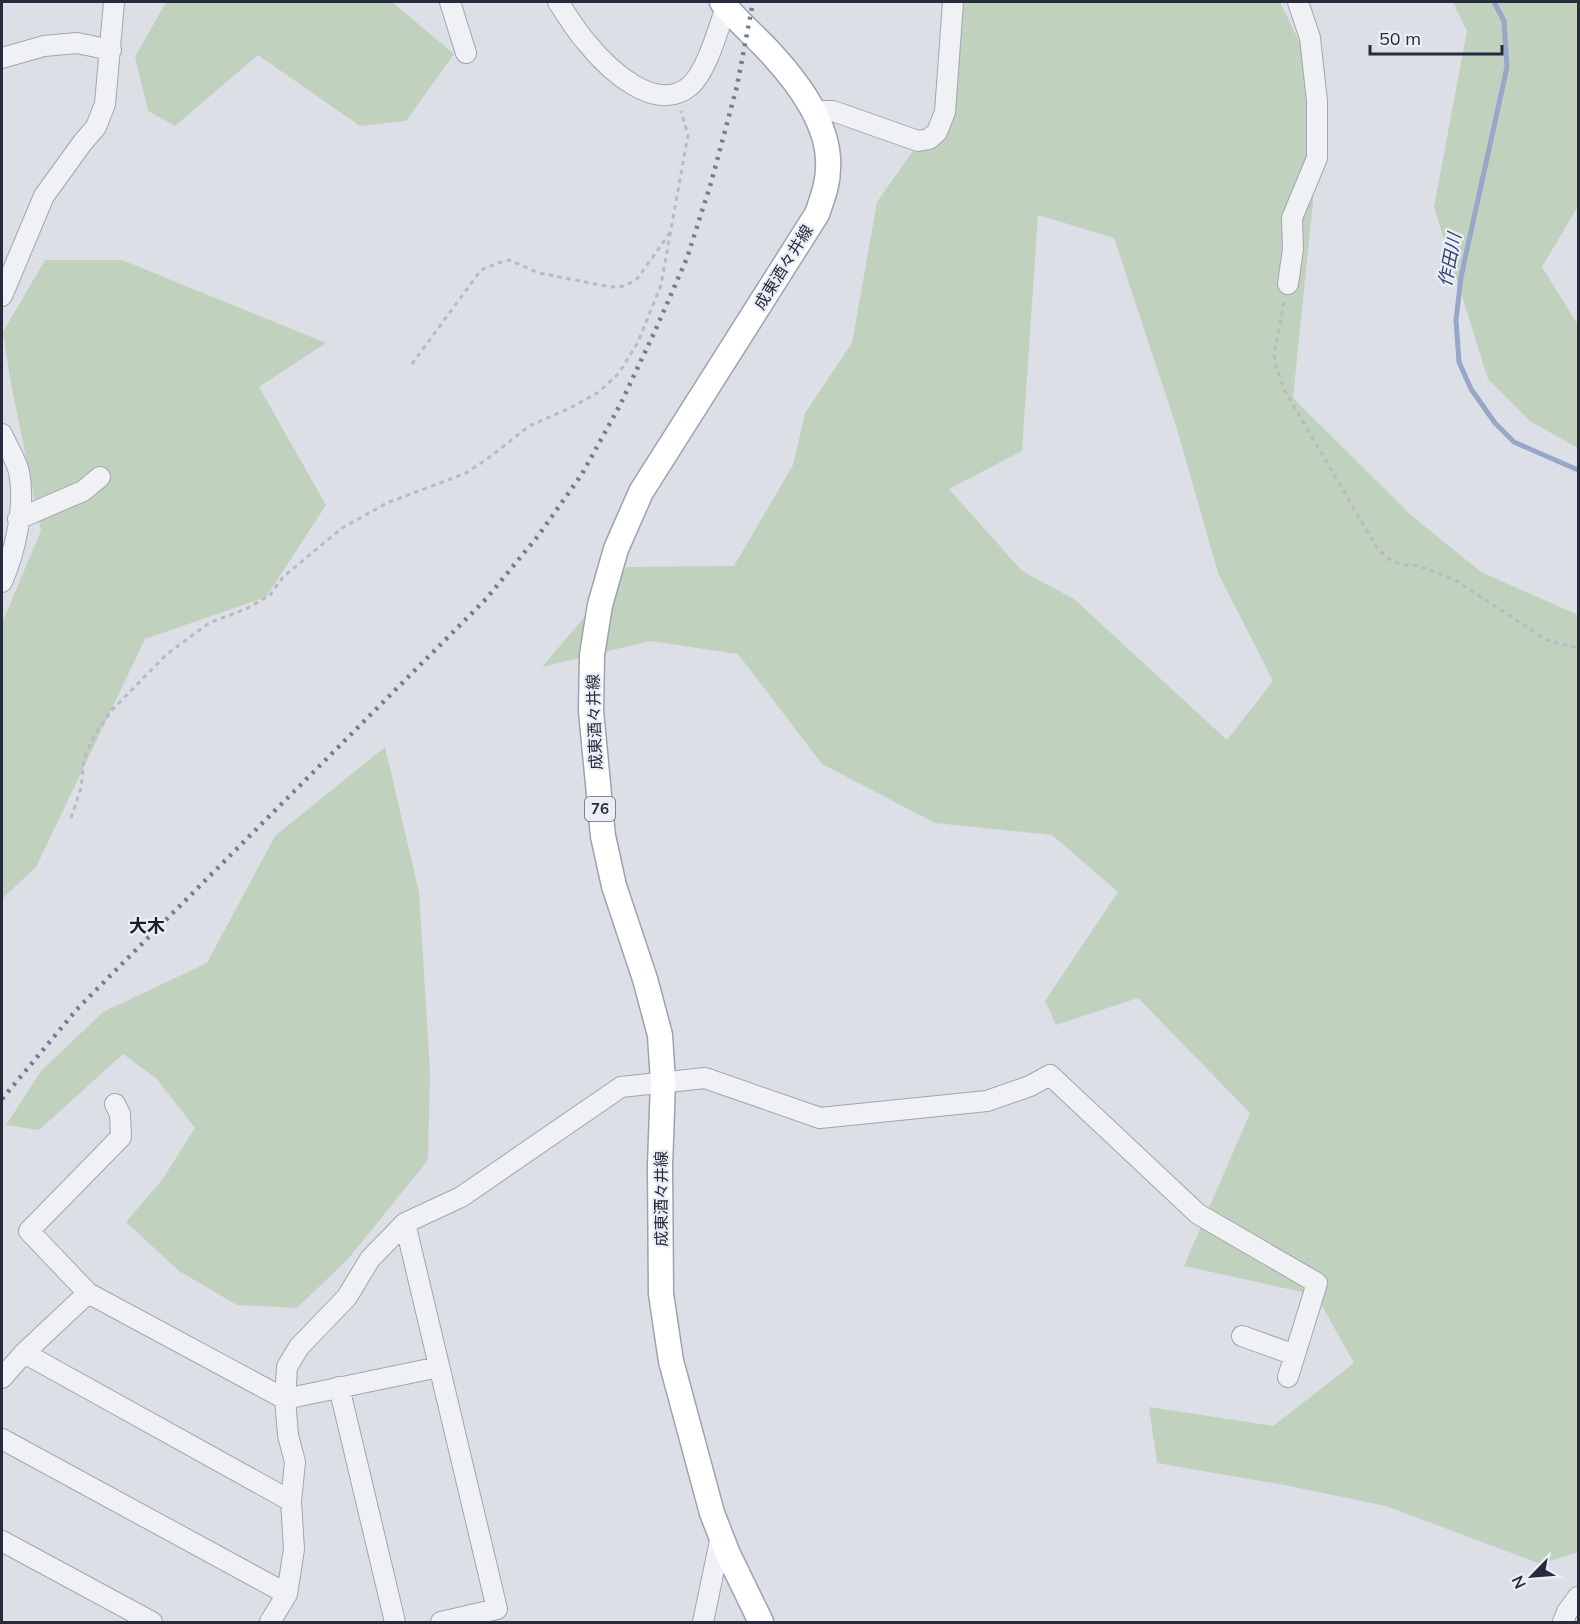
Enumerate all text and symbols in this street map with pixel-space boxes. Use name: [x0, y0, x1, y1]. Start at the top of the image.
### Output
scale bar: [1370, 18, 1502, 56]
text: 50 m: [1379, 27, 1421, 50]
street label: 成東酒々井線: [749, 221, 817, 313]
water label: 作田川: [1433, 229, 1466, 289]
street label: 成東酒々井線: [582, 674, 606, 770]
road number: 76: [585, 797, 615, 821]
district label: 大木: [129, 914, 165, 937]
street label: 成東酒々井線: [651, 1151, 671, 1247]
north arrow: [1502, 1546, 1562, 1606]
text: N: [1507, 1573, 1530, 1592]

